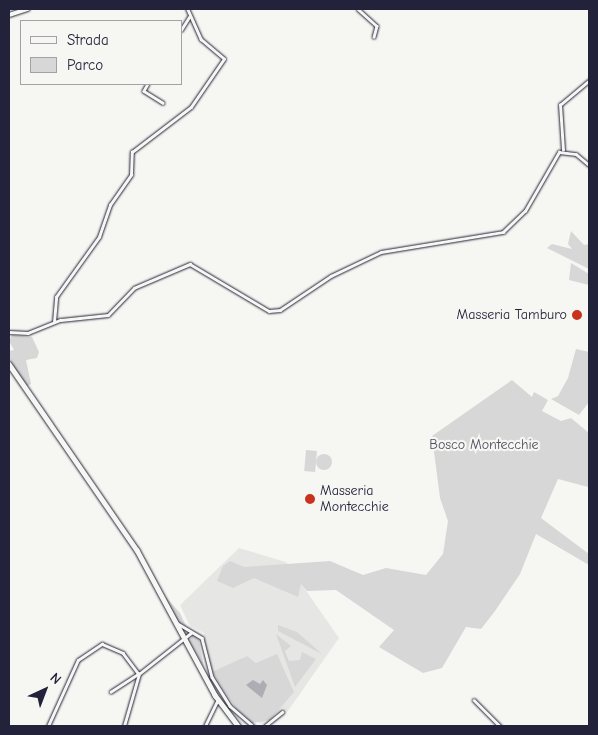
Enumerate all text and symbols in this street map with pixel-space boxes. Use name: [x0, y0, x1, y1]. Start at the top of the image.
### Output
legend: [20, 20, 182, 85]
text: Strada: [67, 31, 109, 49]
text: Parco: [67, 56, 103, 74]
place label: Masseria Tamburo: [457, 307, 567, 323]
marker: Masseria Tamburo: [571, 309, 583, 321]
park label: Bosco Montecchie: [429, 437, 539, 453]
place label: Masseria Montecchie: [320, 483, 389, 516]
marker: Masseria Montecchie: [304, 493, 316, 505]
north arrow: [20, 665, 70, 715]
text: N: [46, 669, 65, 688]

